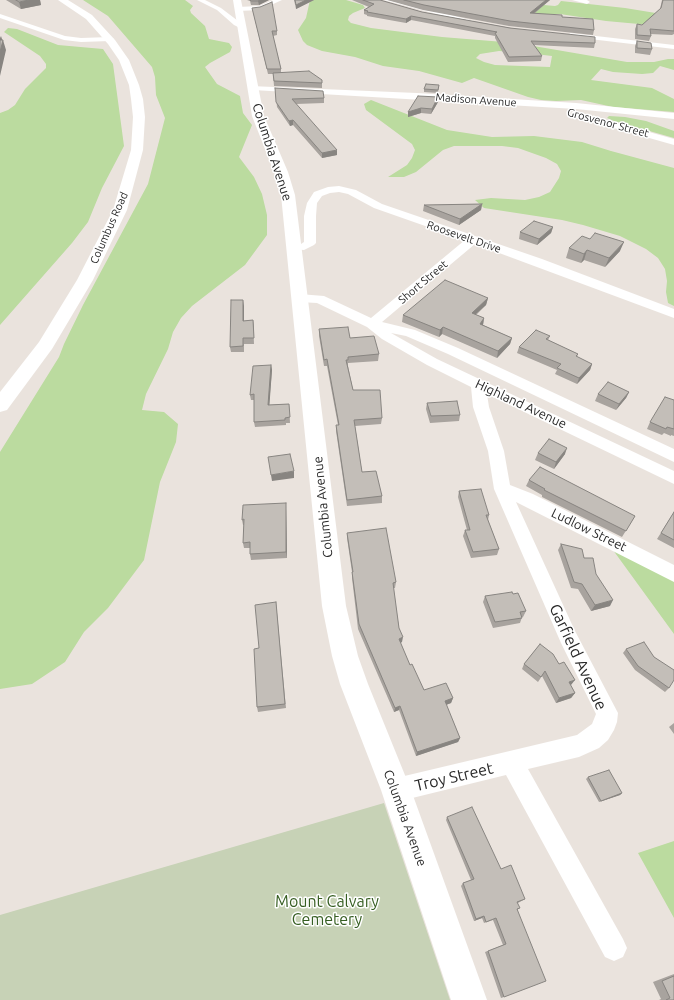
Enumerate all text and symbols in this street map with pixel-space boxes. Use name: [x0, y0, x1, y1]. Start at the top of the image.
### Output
street label: Madison Avenue: [435, 91, 517, 109]
street label: Columbia Avenue: [249, 101, 295, 203]
street label: Grosvenor Street: [566, 106, 650, 140]
street label: Columbus Road: [87, 190, 131, 266]
street label: Roosevelt Drive: [425, 218, 503, 256]
street label: Short Street: [396, 258, 450, 306]
street label: Highland Avenue: [473, 376, 569, 432]
street label: Columbia Avenue: [310, 456, 336, 558]
street label: Ludlow Street: [549, 505, 629, 555]
street label: Garfield Avenue: [545, 601, 611, 713]
street label: Troy Street: [413, 759, 495, 795]
street label: Columbia Avenue: [380, 767, 430, 869]
park label: Mount Calvary Cemetery: [275, 892, 379, 930]

